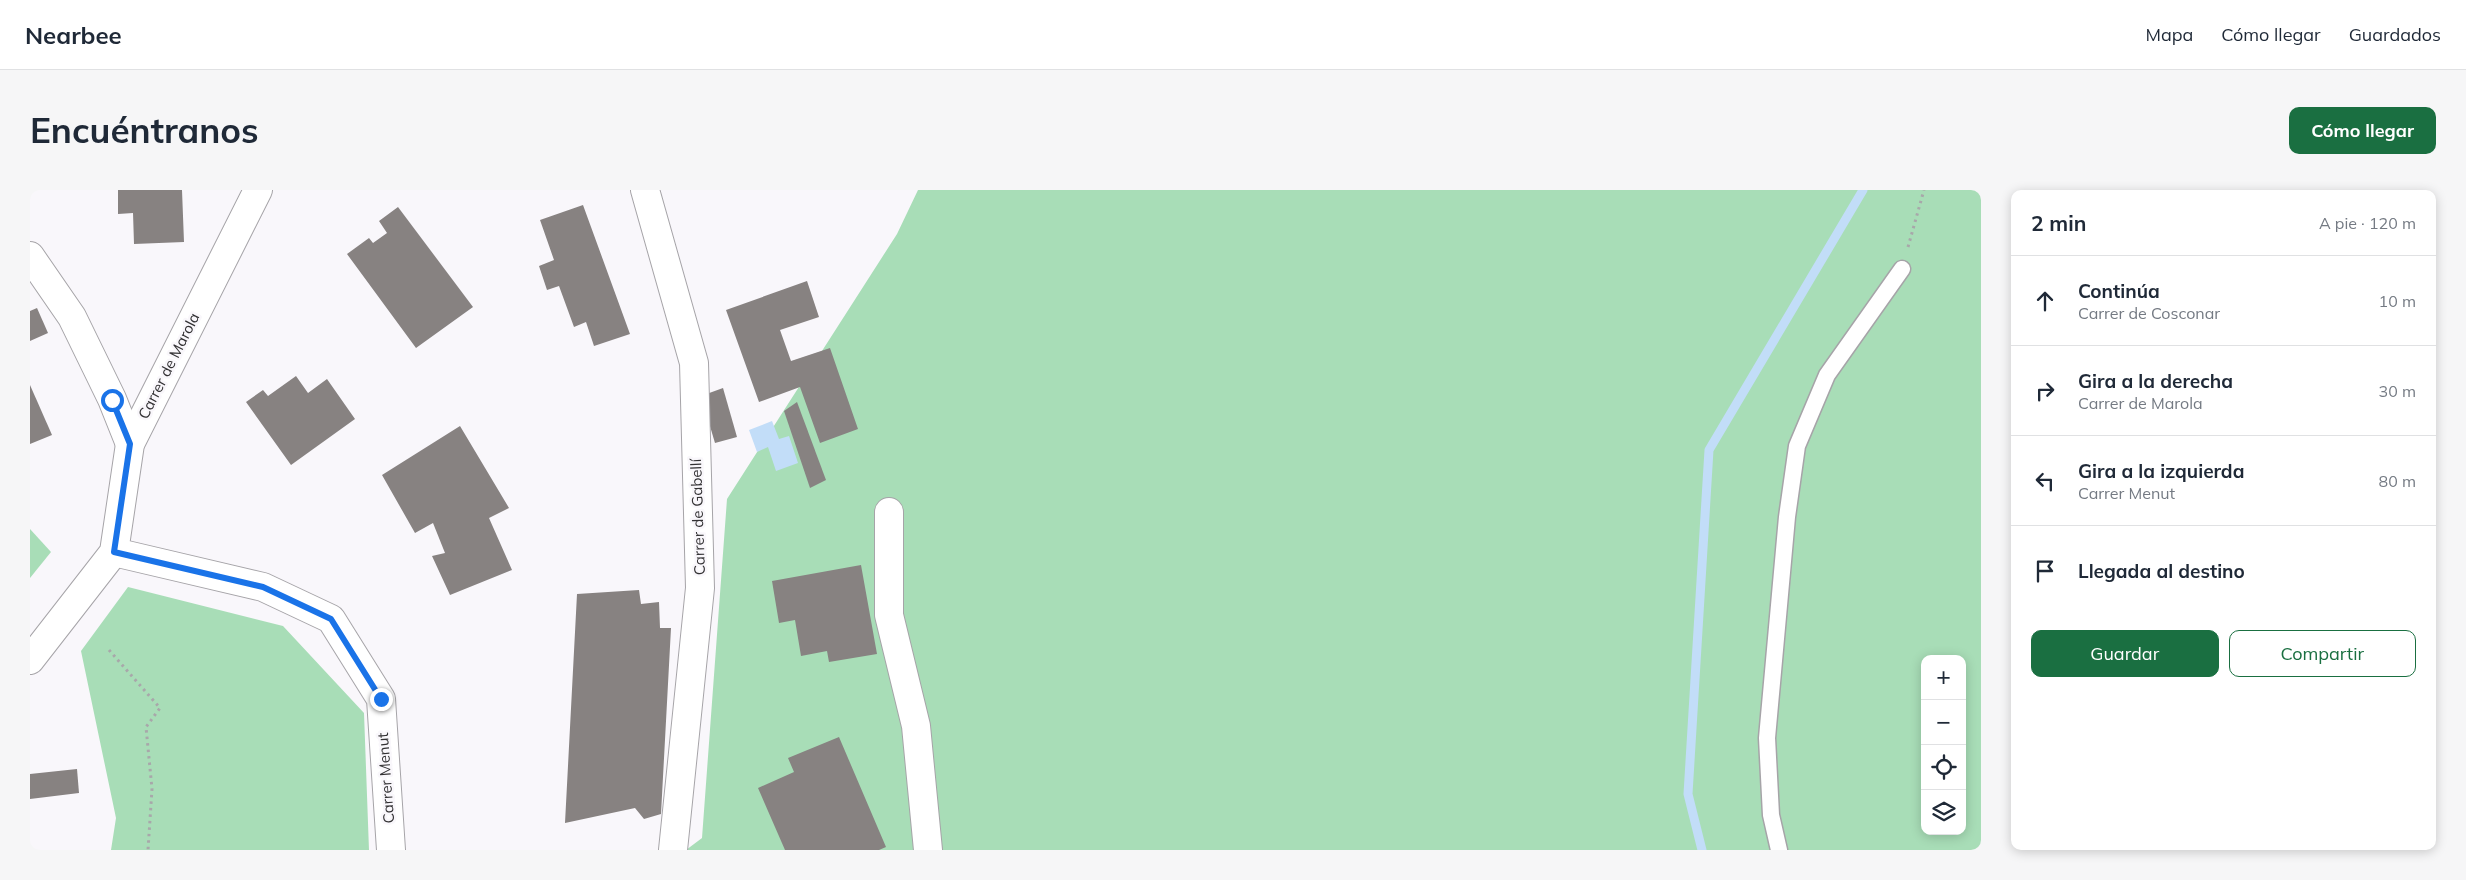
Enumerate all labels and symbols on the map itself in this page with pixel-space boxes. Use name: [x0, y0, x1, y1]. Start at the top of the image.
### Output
street label: Carrer de Marola: [134, 309, 204, 422]
route start: [101, 389, 124, 412]
street label: Carrer de Gabellí: [686, 457, 709, 575]
route end: [370, 688, 393, 711]
street label: Carrer Menut: [373, 732, 398, 824]

